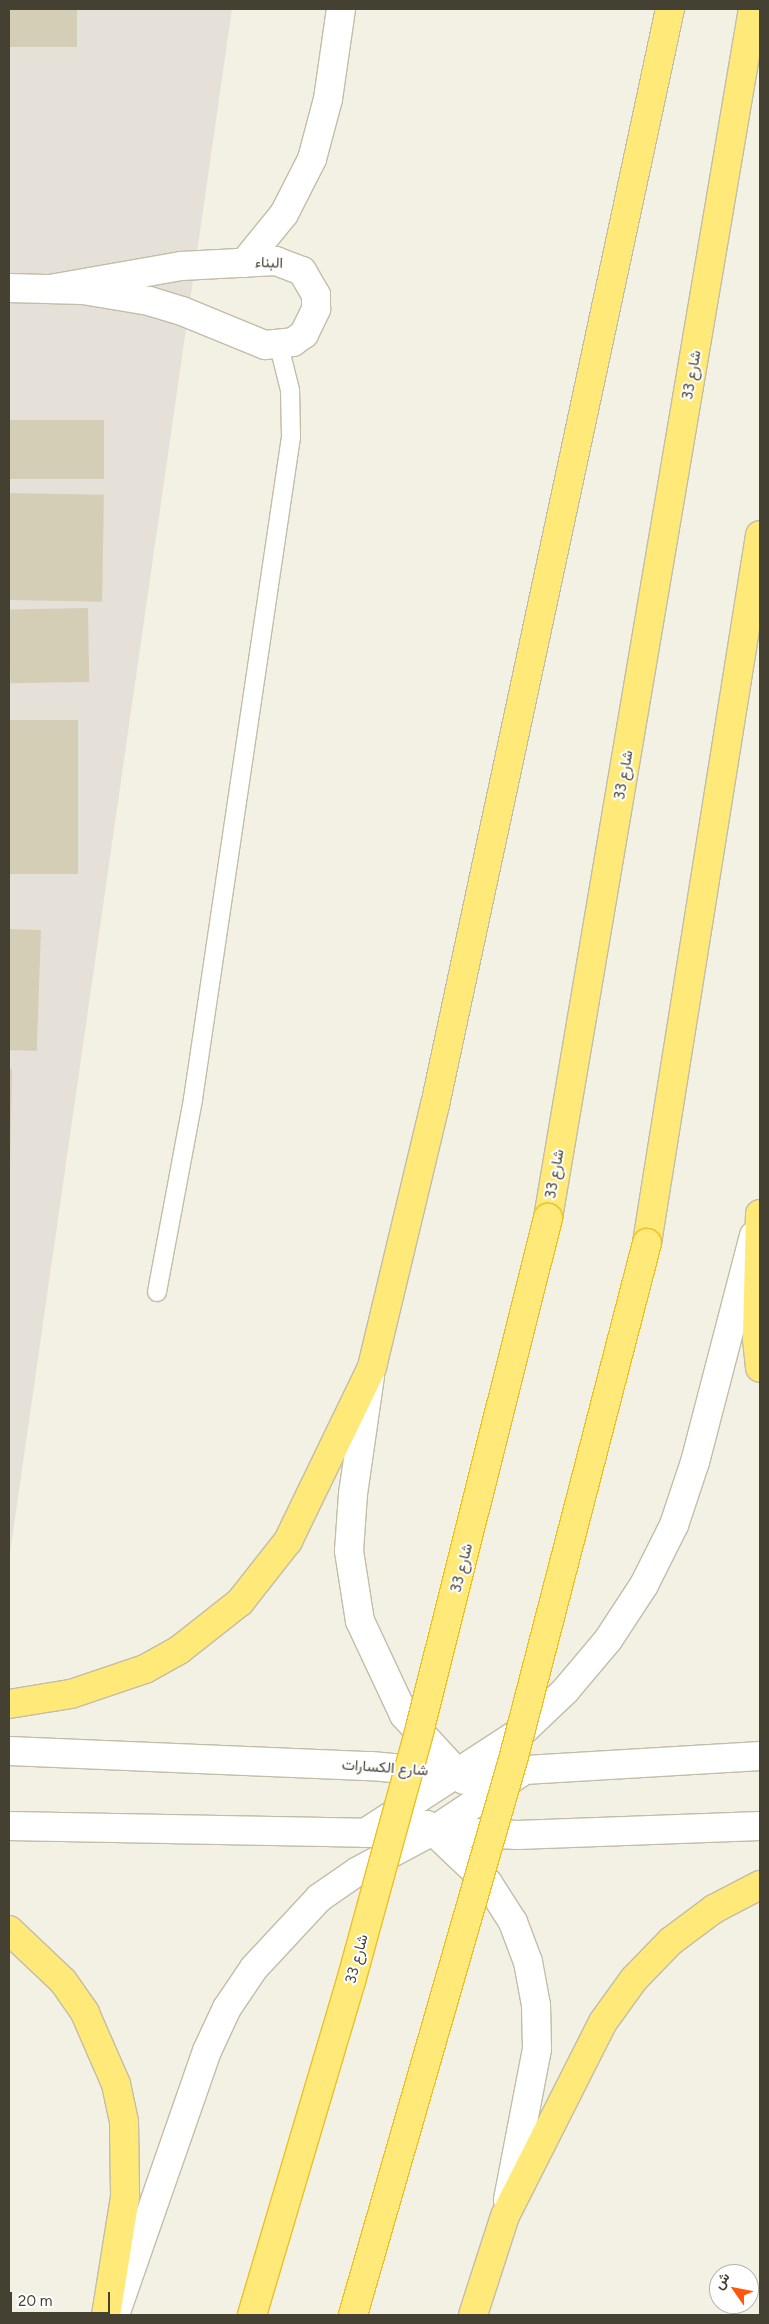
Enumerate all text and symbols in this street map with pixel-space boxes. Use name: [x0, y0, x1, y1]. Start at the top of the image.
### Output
street label: البناء: [255, 254, 283, 272]
street label: شارع 33: [679, 349, 705, 401]
street label: شارع 33: [611, 749, 637, 801]
street label: شارع 33: [542, 1148, 568, 1200]
street label: شارع 33: [447, 1541, 477, 1595]
street label: شارع الكسارات: [341, 1756, 429, 1780]
street label: شارع 33: [342, 1932, 372, 1986]
north arrow: [709, 2264, 759, 2314]
text: ش: [710, 2269, 734, 2293]
scale bar: [12, 2282, 112, 2314]
text: 20 m: [18, 2292, 52, 2310]

